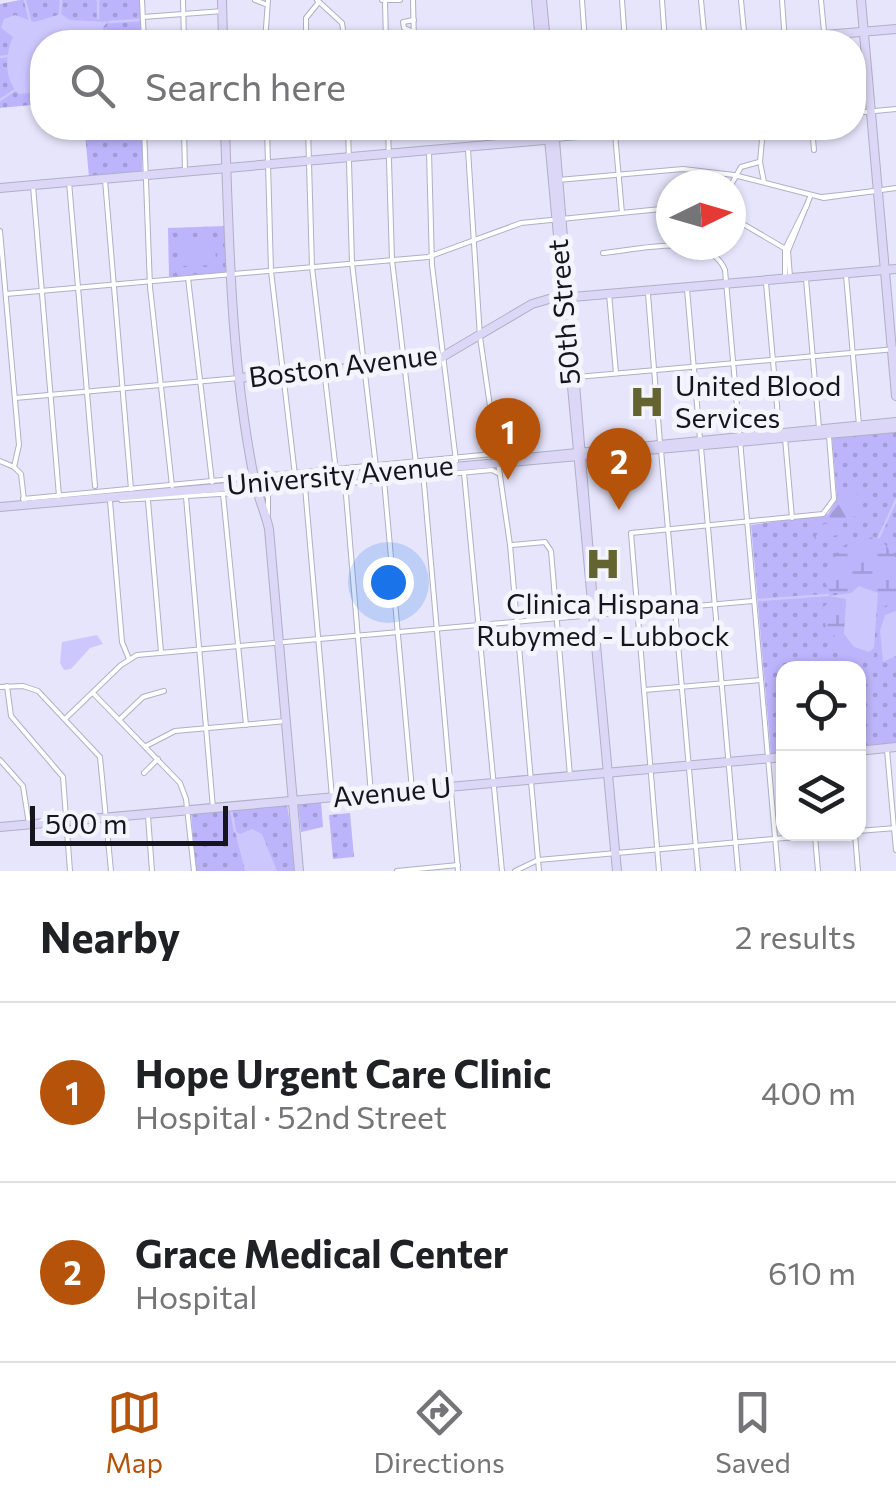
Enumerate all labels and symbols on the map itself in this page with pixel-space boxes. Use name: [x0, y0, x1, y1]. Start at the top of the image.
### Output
north arrow: [656, 170, 746, 260]
street label: 50th Street: [540, 238, 586, 386]
street label: Boston Avenue: [247, 337, 439, 393]
place label: United Blood Services: [675, 368, 841, 434]
hospital icon: United Blood Services: [628, 383, 666, 421]
pin: 1: [476, 398, 540, 480]
pin: 2: [586, 428, 652, 510]
street label: University Avenue: [225, 447, 455, 501]
hospital icon: Clinica Hispana Rubymed - Lubbock: [584, 545, 622, 583]
your location: [363, 557, 414, 608]
place label: Clinica Hispana Rubymed - Lubbock: [476, 586, 730, 652]
street label: Avenue U: [331, 769, 453, 813]
scale bar: [30, 801, 228, 846]

